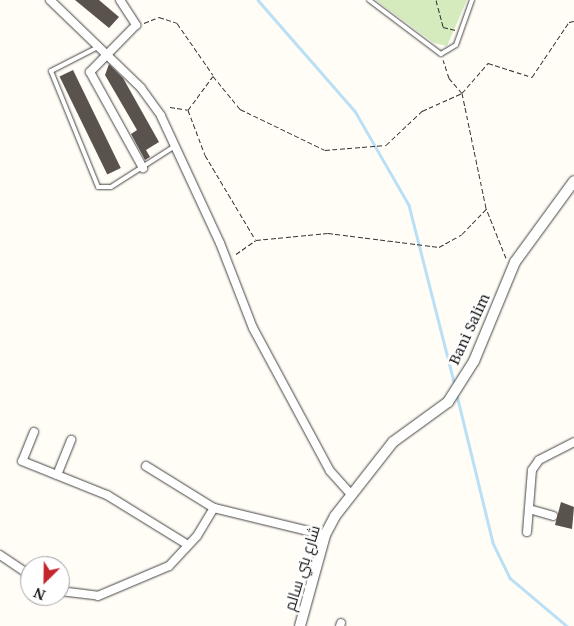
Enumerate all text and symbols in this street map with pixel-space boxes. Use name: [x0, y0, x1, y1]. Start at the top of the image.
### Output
street label: Bani Salim: [445, 290, 493, 368]
street label: شارع بني سالم: [280, 523, 324, 613]
north arrow: [20, 556, 70, 606]
text: N: [31, 583, 48, 605]

